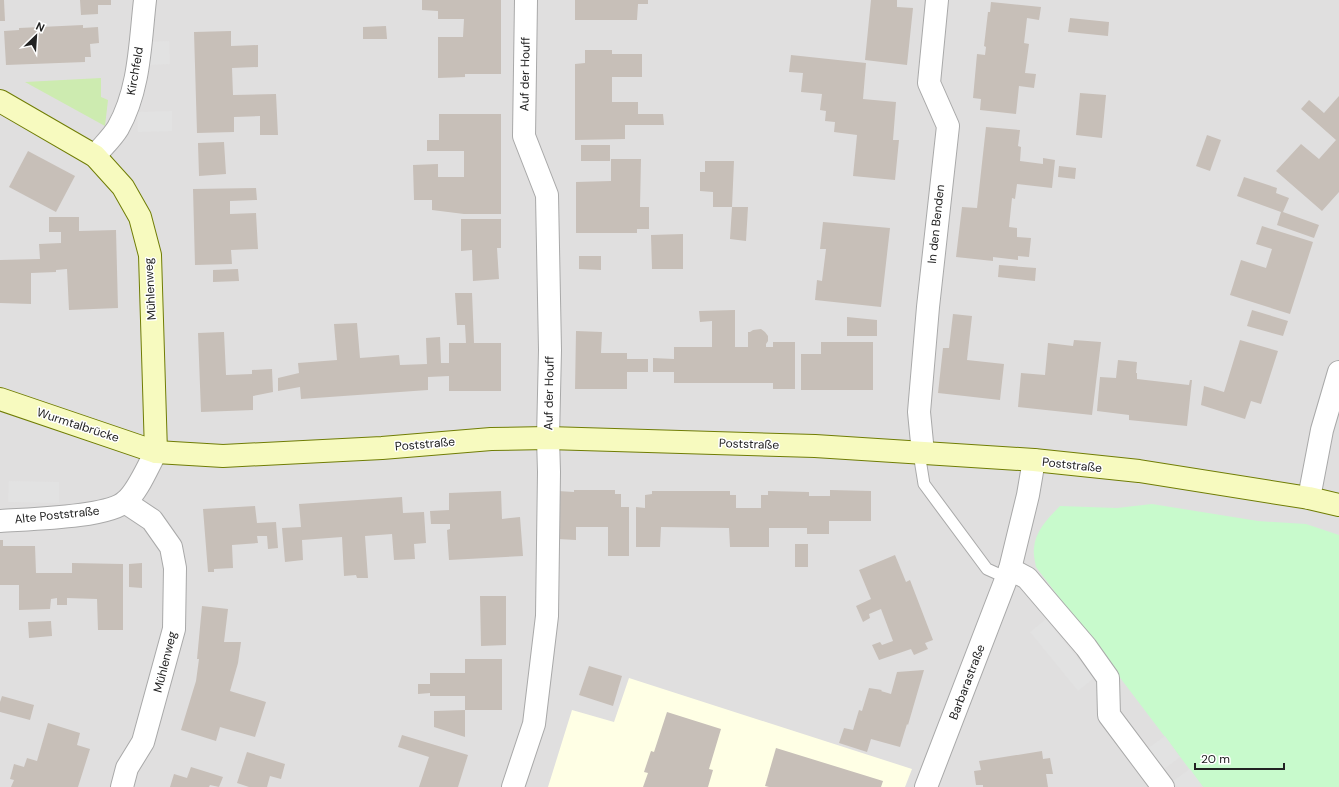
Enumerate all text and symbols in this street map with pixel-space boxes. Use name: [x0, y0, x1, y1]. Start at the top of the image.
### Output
north arrow: [16, 16, 56, 56]
text: N: [34, 19, 47, 35]
street label: Auf der Houff: [516, 37, 534, 111]
street label: Kirchfeld: [123, 46, 147, 96]
street label: In den Benden: [924, 184, 948, 264]
street label: Mühlenweg: [140, 257, 160, 321]
street label: Auf der Houff: [540, 356, 558, 430]
street label: Wurmtalbrücke: [35, 404, 121, 446]
street label: Poststraße: [394, 433, 456, 455]
street label: Poststraße: [719, 435, 780, 453]
street label: Poststraße: [1041, 454, 1103, 476]
street label: Alte Poststraße: [14, 503, 100, 527]
street label: Mühlenweg: [150, 629, 180, 694]
street label: Barbarastraße: [945, 642, 989, 722]
scale bar: [1195, 745, 1284, 771]
text: 20 m: [1201, 751, 1230, 767]

